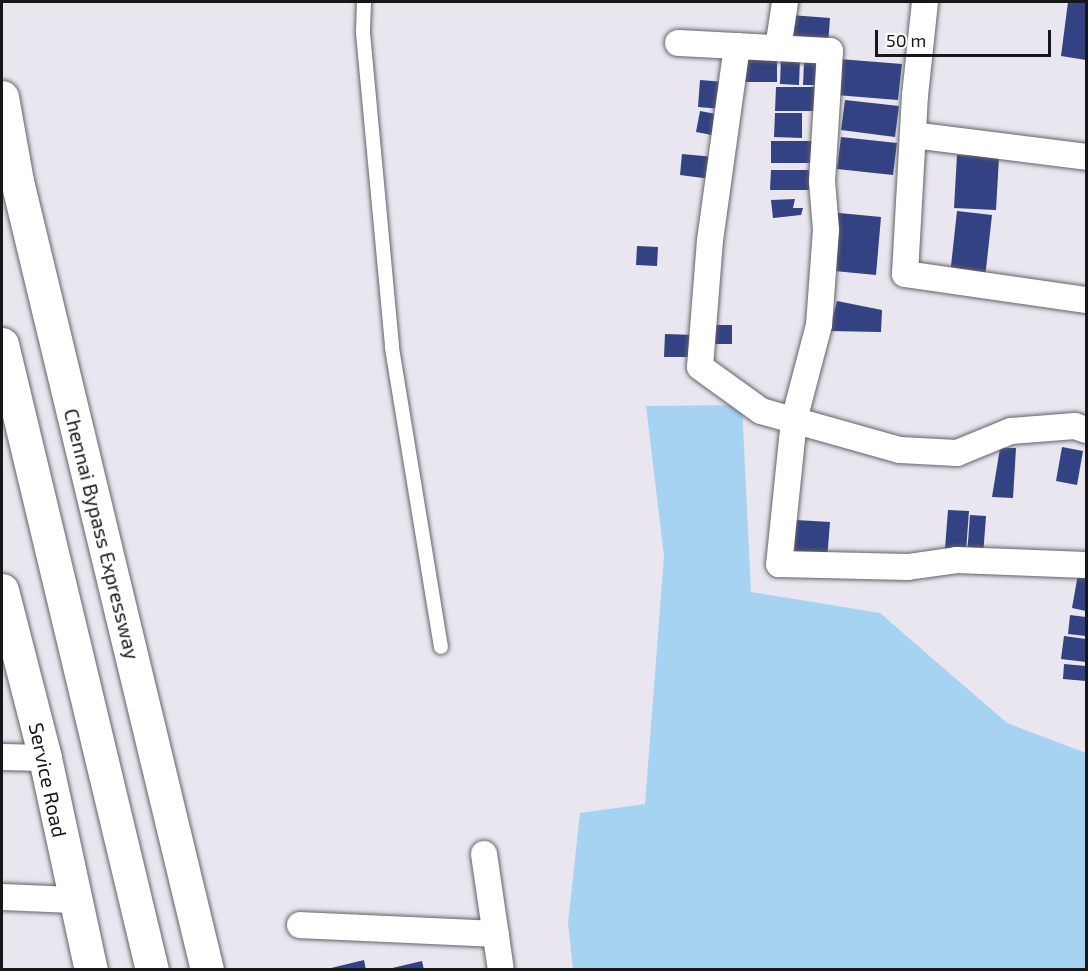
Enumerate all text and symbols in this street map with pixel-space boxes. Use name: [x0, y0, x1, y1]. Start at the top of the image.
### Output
scale bar: [878, 18, 1054, 56]
text: 50 m: [886, 29, 926, 51]
street label: Chennai Bypass Expressway: [59, 406, 145, 662]
street label: Service Road: [24, 721, 72, 839]

